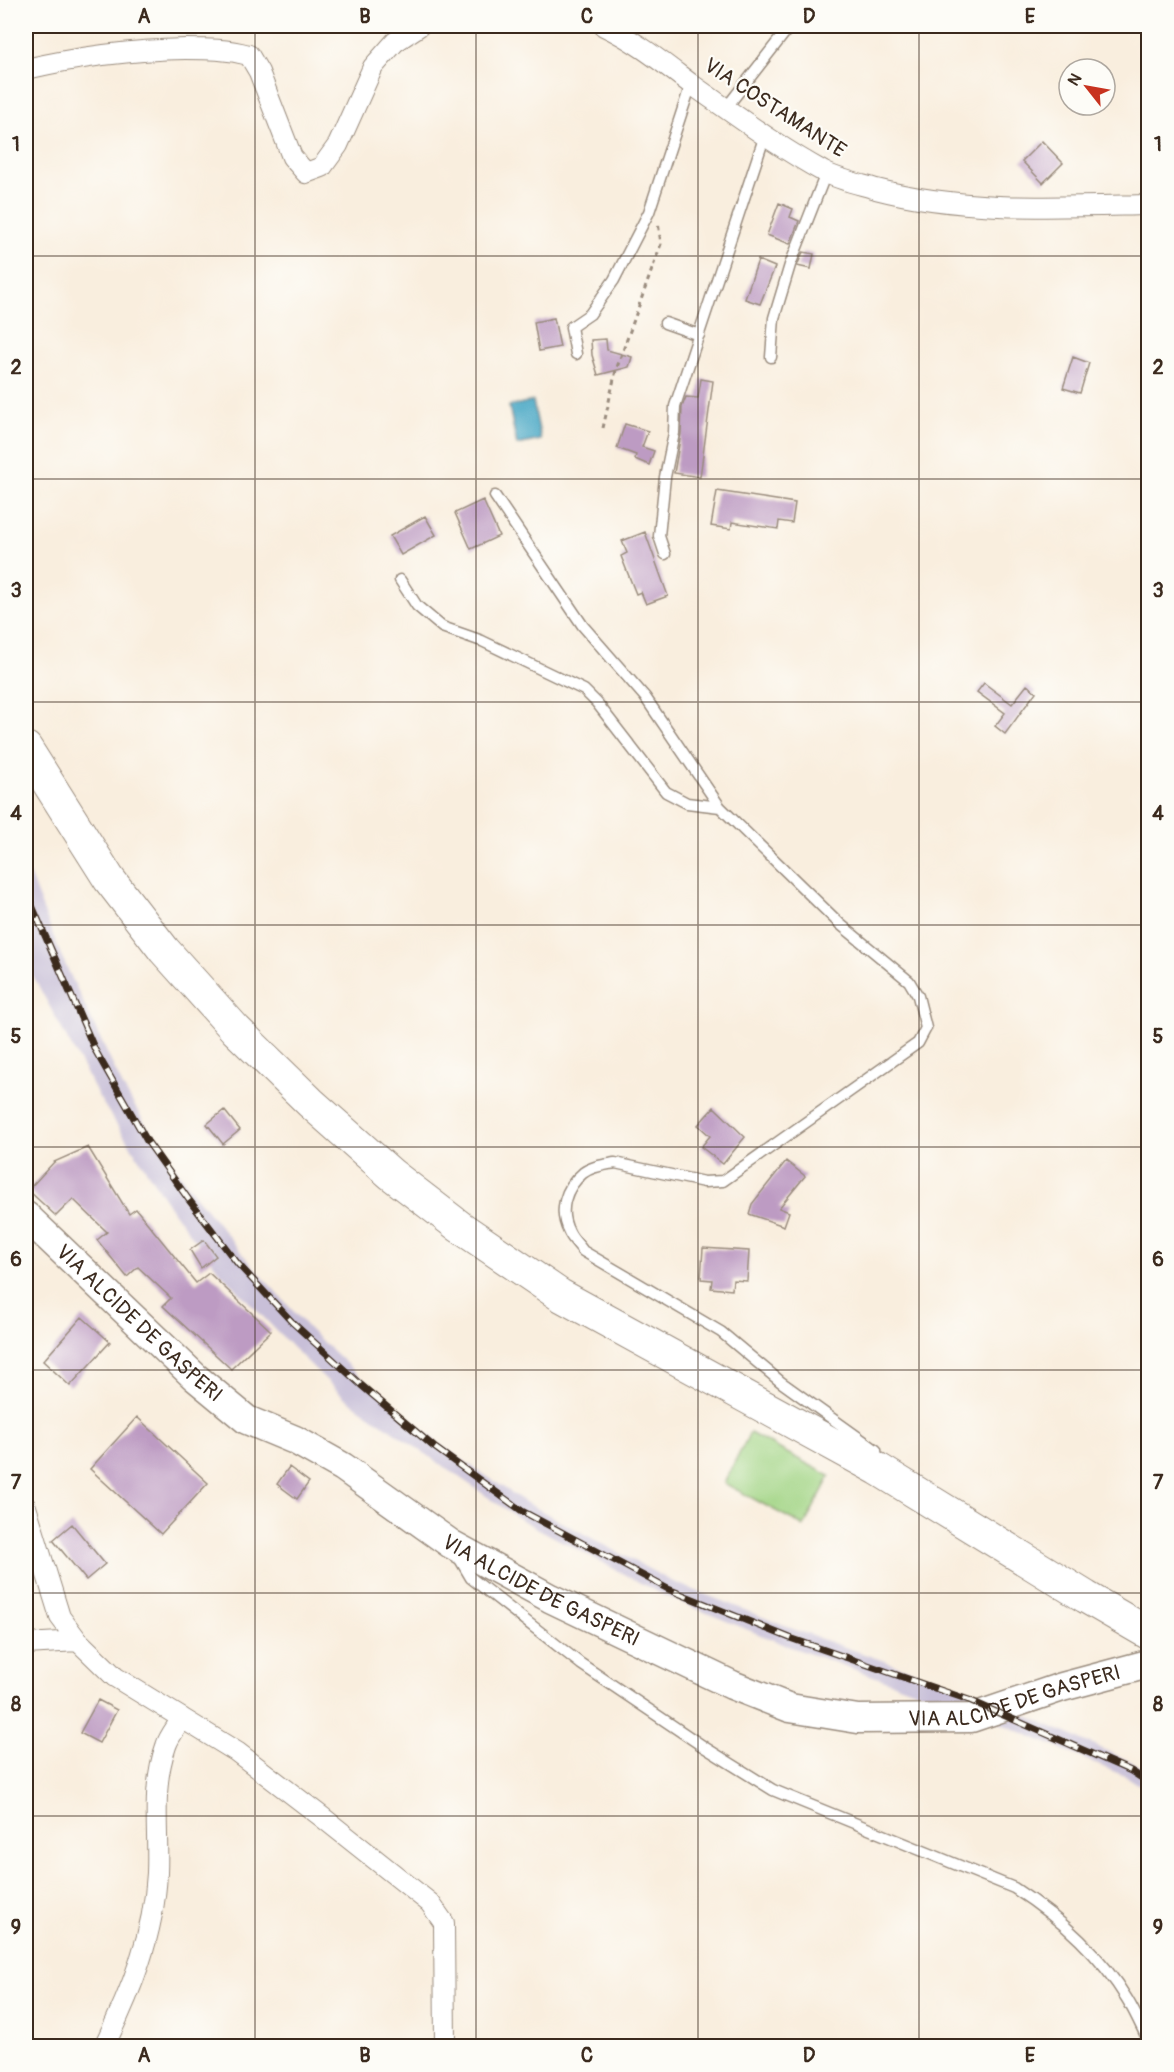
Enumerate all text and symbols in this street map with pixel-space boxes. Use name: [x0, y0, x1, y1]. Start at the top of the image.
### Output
text: A: [138, 4, 151, 29]
text: B: [359, 4, 371, 29]
text: C: [581, 4, 593, 29]
text: D: [803, 4, 816, 29]
text: E: [1025, 4, 1036, 29]
street label: VIA COSTAMANTE: [699, 52, 851, 164]
north arrow: [1057, 57, 1117, 117]
text: N: [1064, 70, 1086, 90]
text: 1: [12, 132, 20, 157]
text: 1: [1154, 132, 1162, 157]
text: 2: [10, 355, 22, 380]
text: 2: [1152, 355, 1164, 380]
text: 3: [10, 578, 22, 603]
text: 3: [1152, 578, 1164, 603]
text: 4: [10, 801, 22, 826]
text: 4: [1152, 801, 1164, 826]
text: 5: [11, 1024, 22, 1049]
text: 5: [1153, 1024, 1164, 1049]
street label: VIA ALCIDE DE GASPERI: [50, 1238, 228, 1408]
text: 6: [10, 1247, 22, 1272]
text: 6: [1152, 1247, 1164, 1272]
text: 7: [11, 1470, 22, 1495]
text: 7: [1153, 1470, 1164, 1495]
street label: VIA ALCIDE DE GASPERI: [437, 1528, 644, 1652]
street label: VIA ALCIDE DE GASPERI: [908, 1658, 1123, 1732]
text: 8: [11, 1692, 21, 1717]
text: 8: [1153, 1692, 1163, 1717]
text: 9: [11, 1915, 21, 1940]
text: 9: [1153, 1915, 1163, 1940]
text: A: [138, 2043, 151, 2068]
text: B: [359, 2043, 371, 2068]
text: C: [581, 2043, 593, 2068]
text: D: [803, 2043, 816, 2068]
text: E: [1025, 2043, 1036, 2068]

